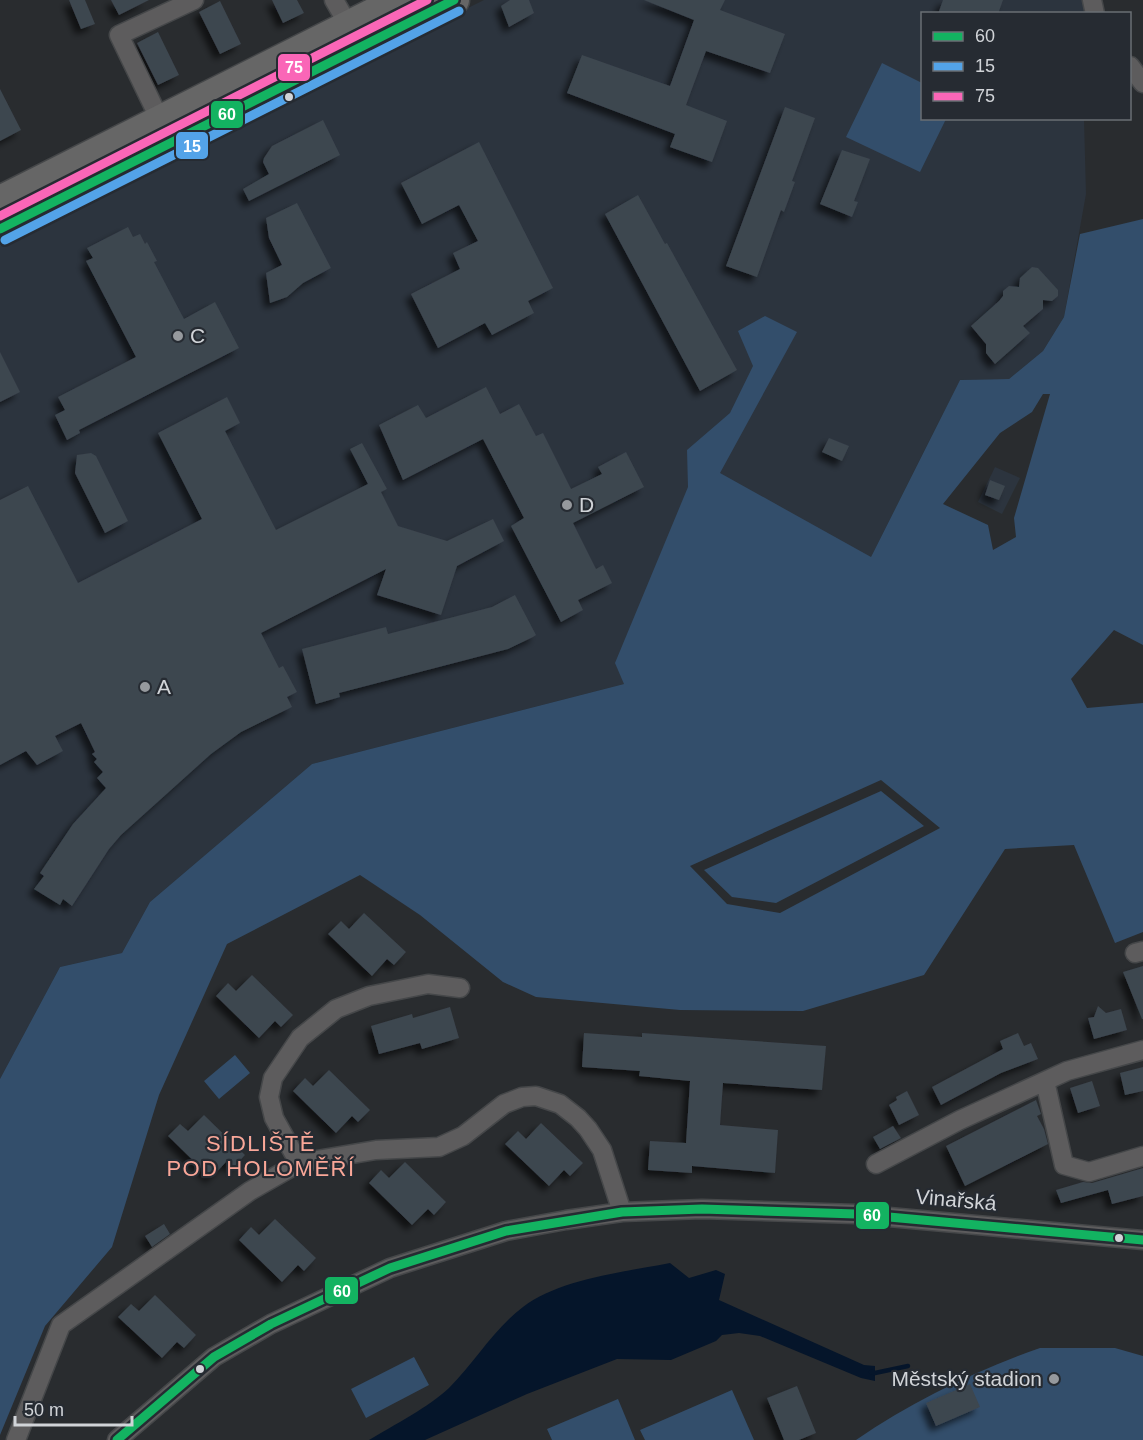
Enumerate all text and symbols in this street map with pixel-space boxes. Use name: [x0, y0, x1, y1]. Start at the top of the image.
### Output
legend: [921, 12, 1131, 120]
text: 60: [975, 26, 995, 46]
line badge: 75: [277, 53, 311, 82]
text: 15: [975, 56, 995, 76]
text: 75: [285, 59, 303, 76]
text: 75: [975, 86, 995, 106]
unlabelled marker: [283, 91, 295, 103]
line badge: 60: [210, 100, 244, 129]
text: 60: [218, 106, 236, 123]
line badge: 15: [175, 131, 209, 160]
text: 15: [183, 138, 201, 155]
place label: C: [190, 324, 205, 347]
marker: C: [171, 329, 185, 343]
place label: D: [579, 493, 594, 516]
marker: D: [560, 498, 574, 512]
place label: A: [157, 675, 171, 698]
marker: A: [138, 680, 152, 694]
district label: SÍDLIŠTĚ POD HOLOMĚŘÍ: [166, 1131, 356, 1181]
street label: Vinařská: [915, 1185, 998, 1215]
line badge: 60: [855, 1201, 890, 1230]
text: 60: [863, 1207, 881, 1224]
unlabelled marker: [1113, 1232, 1125, 1244]
line badge: 60: [324, 1276, 359, 1305]
text: 60: [333, 1283, 351, 1300]
unlabelled marker: [194, 1363, 206, 1375]
place label: Městský stadion: [891, 1367, 1042, 1390]
marker: Městský stadion: [1047, 1372, 1061, 1386]
scale bar: [15, 1389, 132, 1427]
text: 50 m: [24, 1400, 64, 1420]

